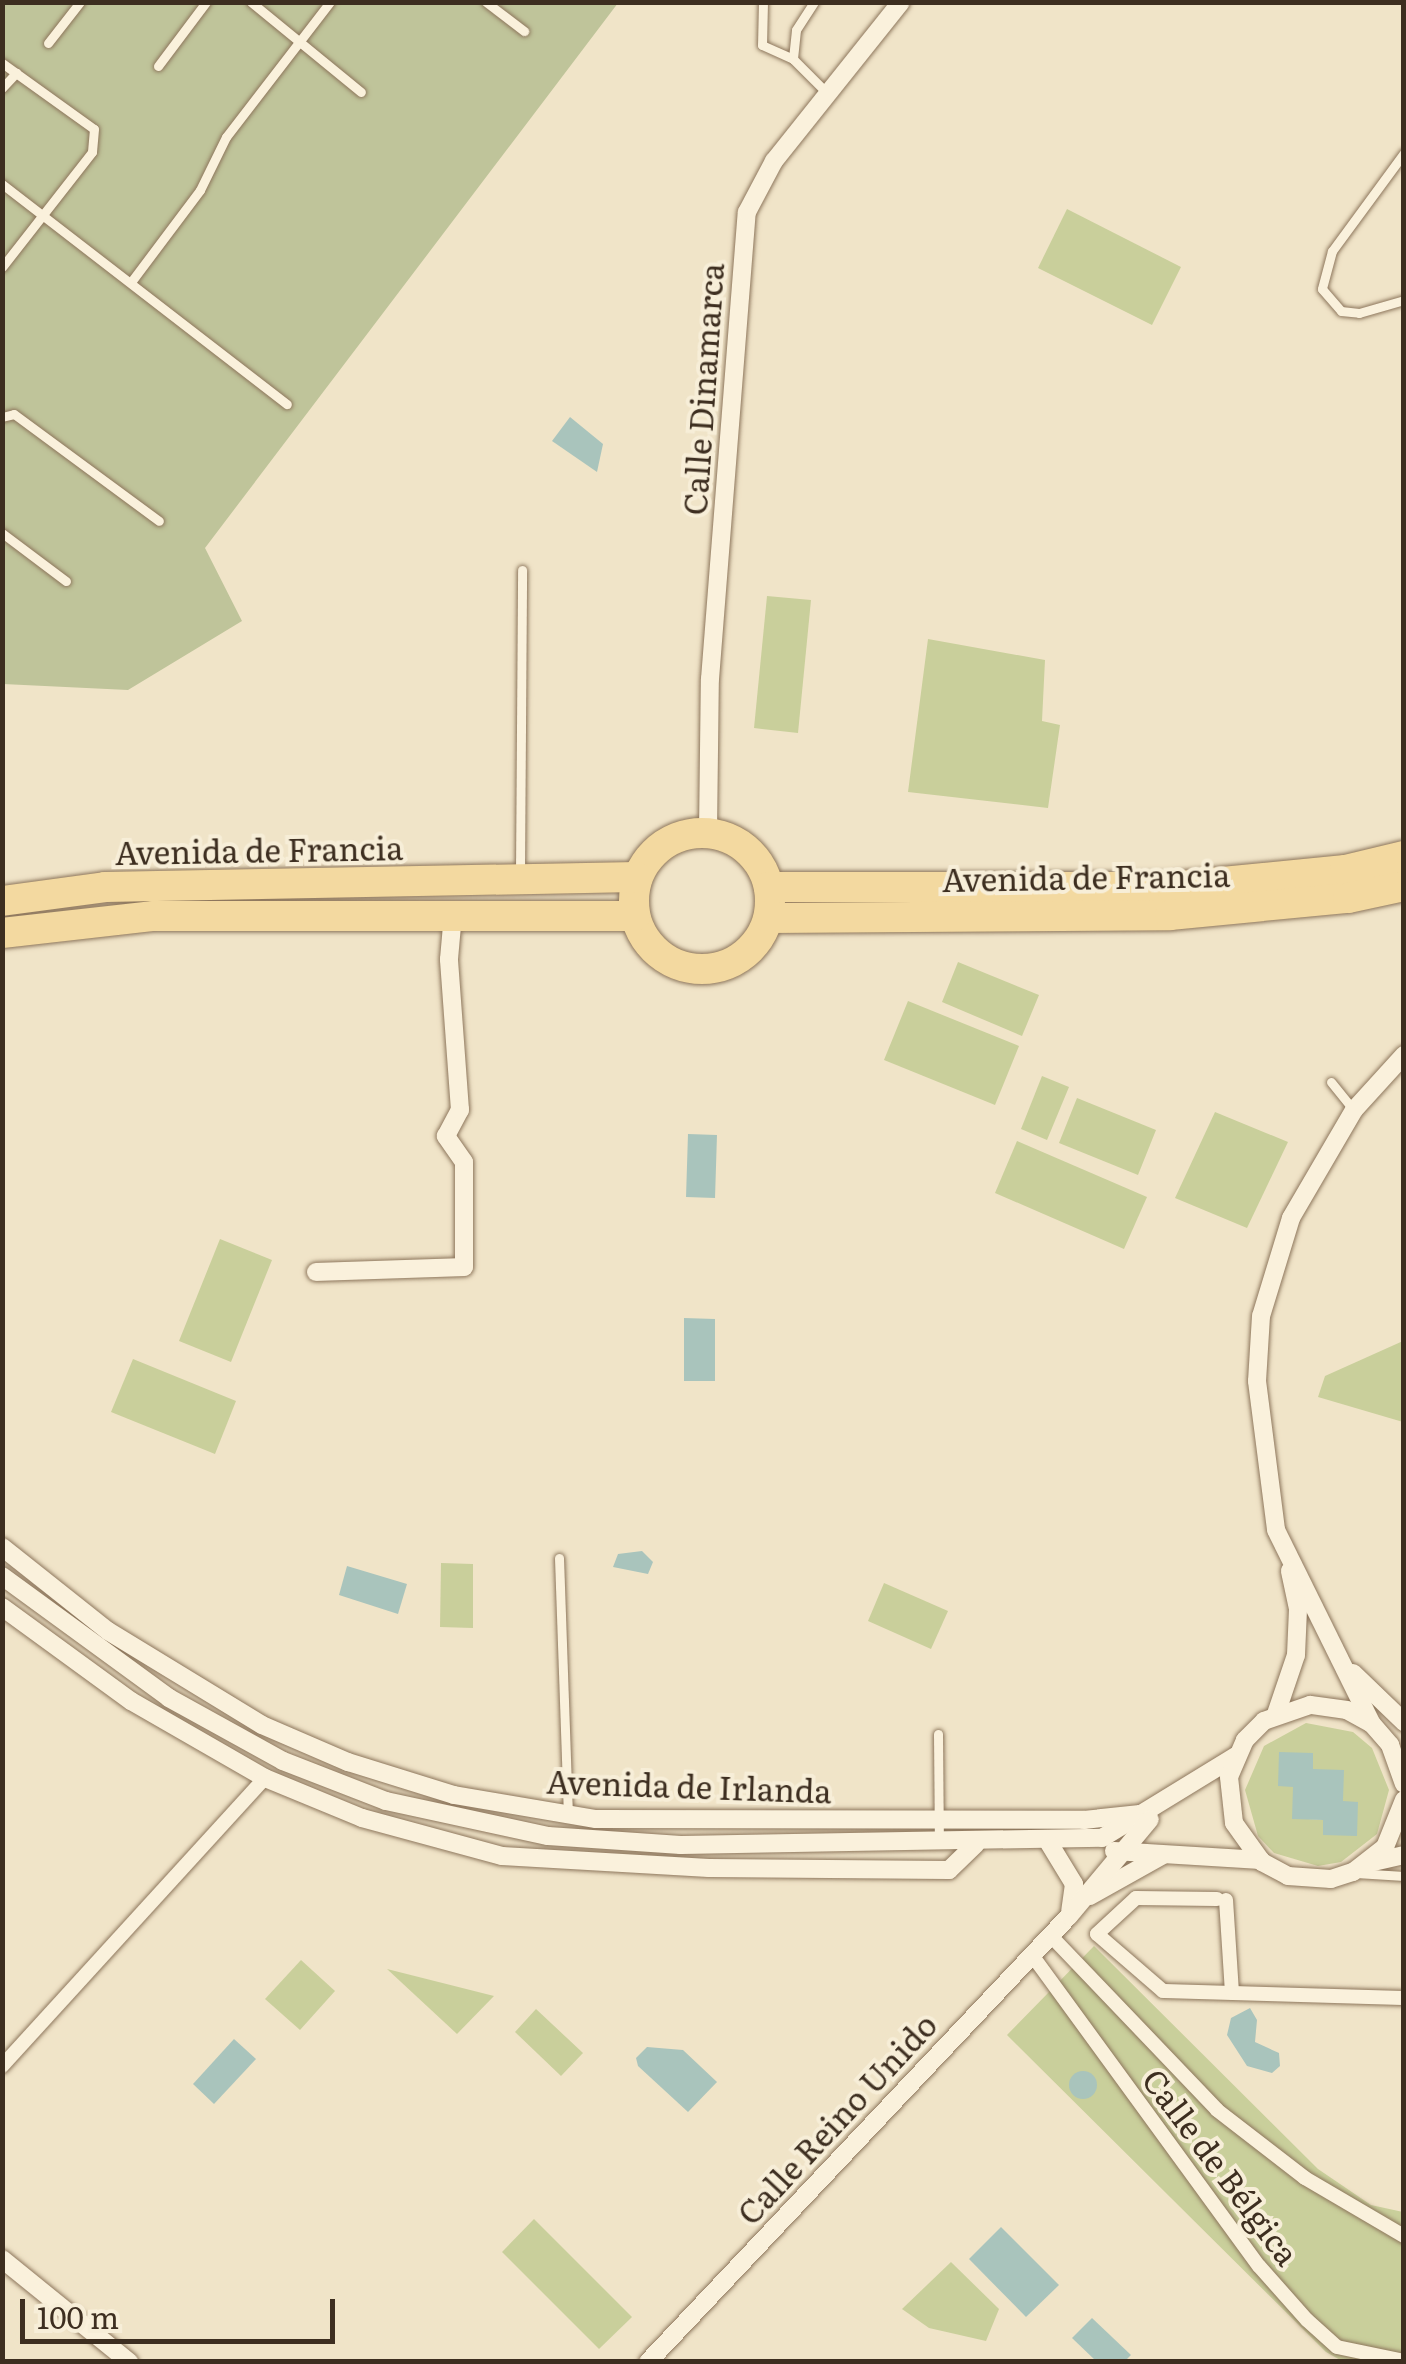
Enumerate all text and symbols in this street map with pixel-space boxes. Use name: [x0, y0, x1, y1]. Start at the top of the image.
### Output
street label: Calle Dinamarca: [674, 262, 730, 516]
street label: Avenida de Francia: [114, 827, 404, 871]
street label: Avenida de Francia: [941, 854, 1231, 898]
street label: Avenida de Irlanda: [546, 1761, 832, 1809]
street label: Calle Reino Unido: [728, 2005, 944, 2231]
street label: Calle de Bélgica: [1136, 2060, 1308, 2272]
scale bar: [25, 2279, 340, 2341]
text: 100 m: [37, 2294, 119, 2338]

